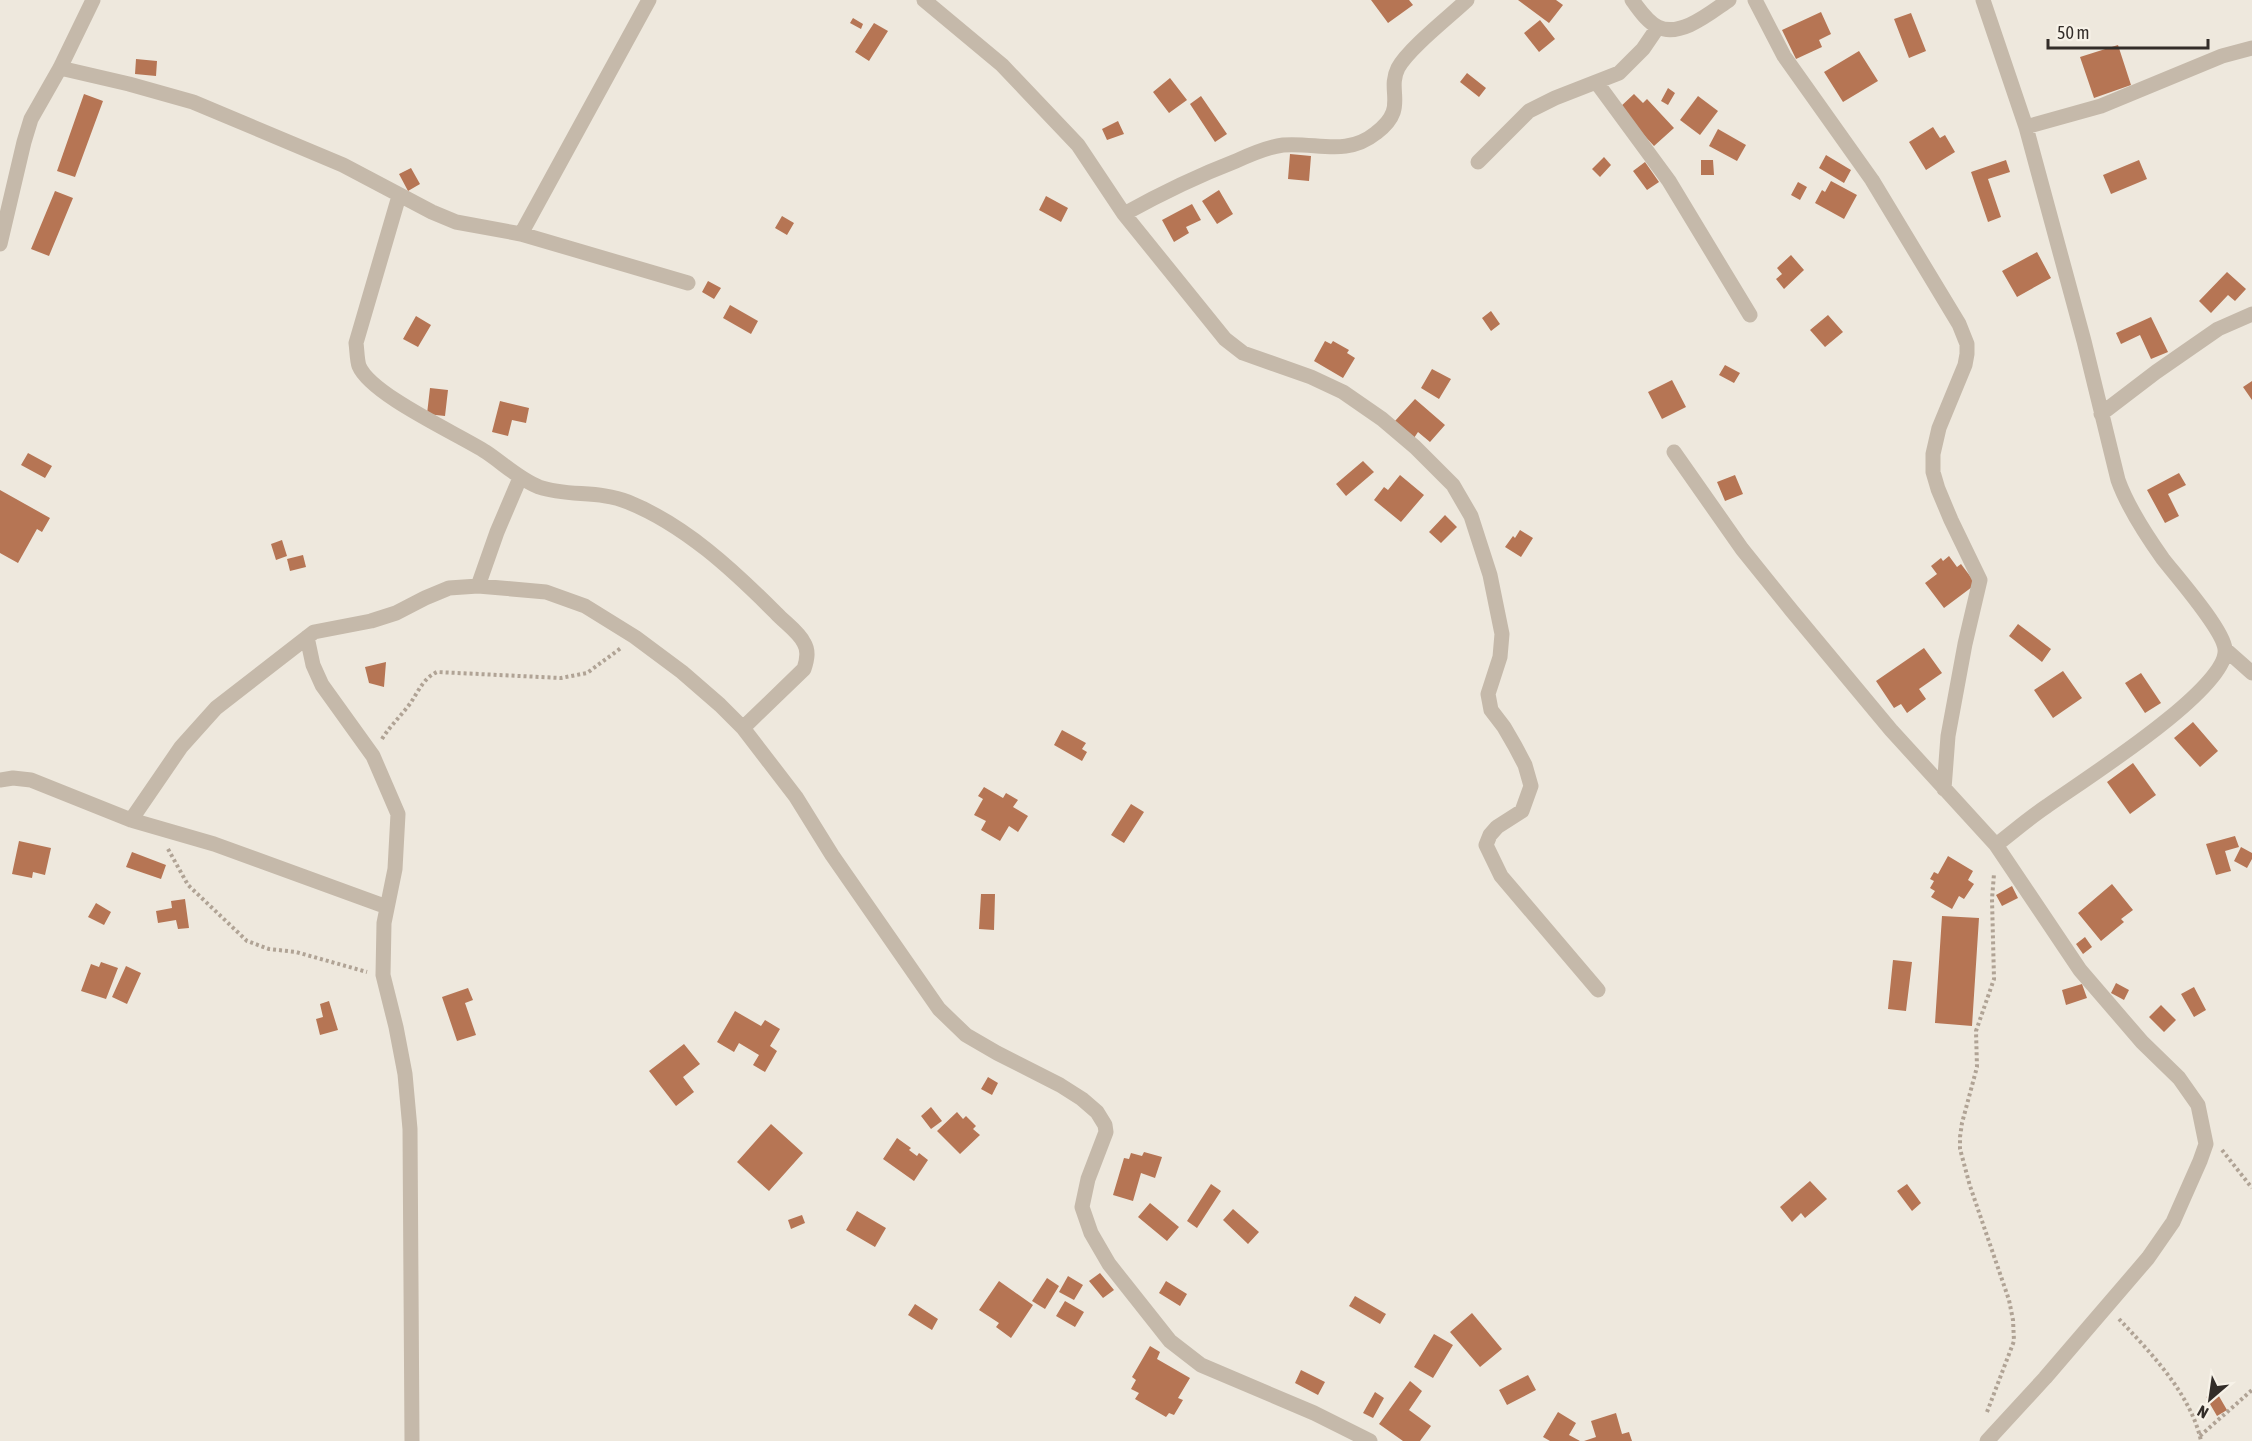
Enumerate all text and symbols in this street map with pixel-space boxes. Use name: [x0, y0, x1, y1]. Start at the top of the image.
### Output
scale bar: [2048, 12, 2208, 50]
text: 50 m: [2057, 22, 2089, 43]
north arrow: [2180, 1369, 2240, 1429]
text: N: [2194, 1402, 2211, 1422]

